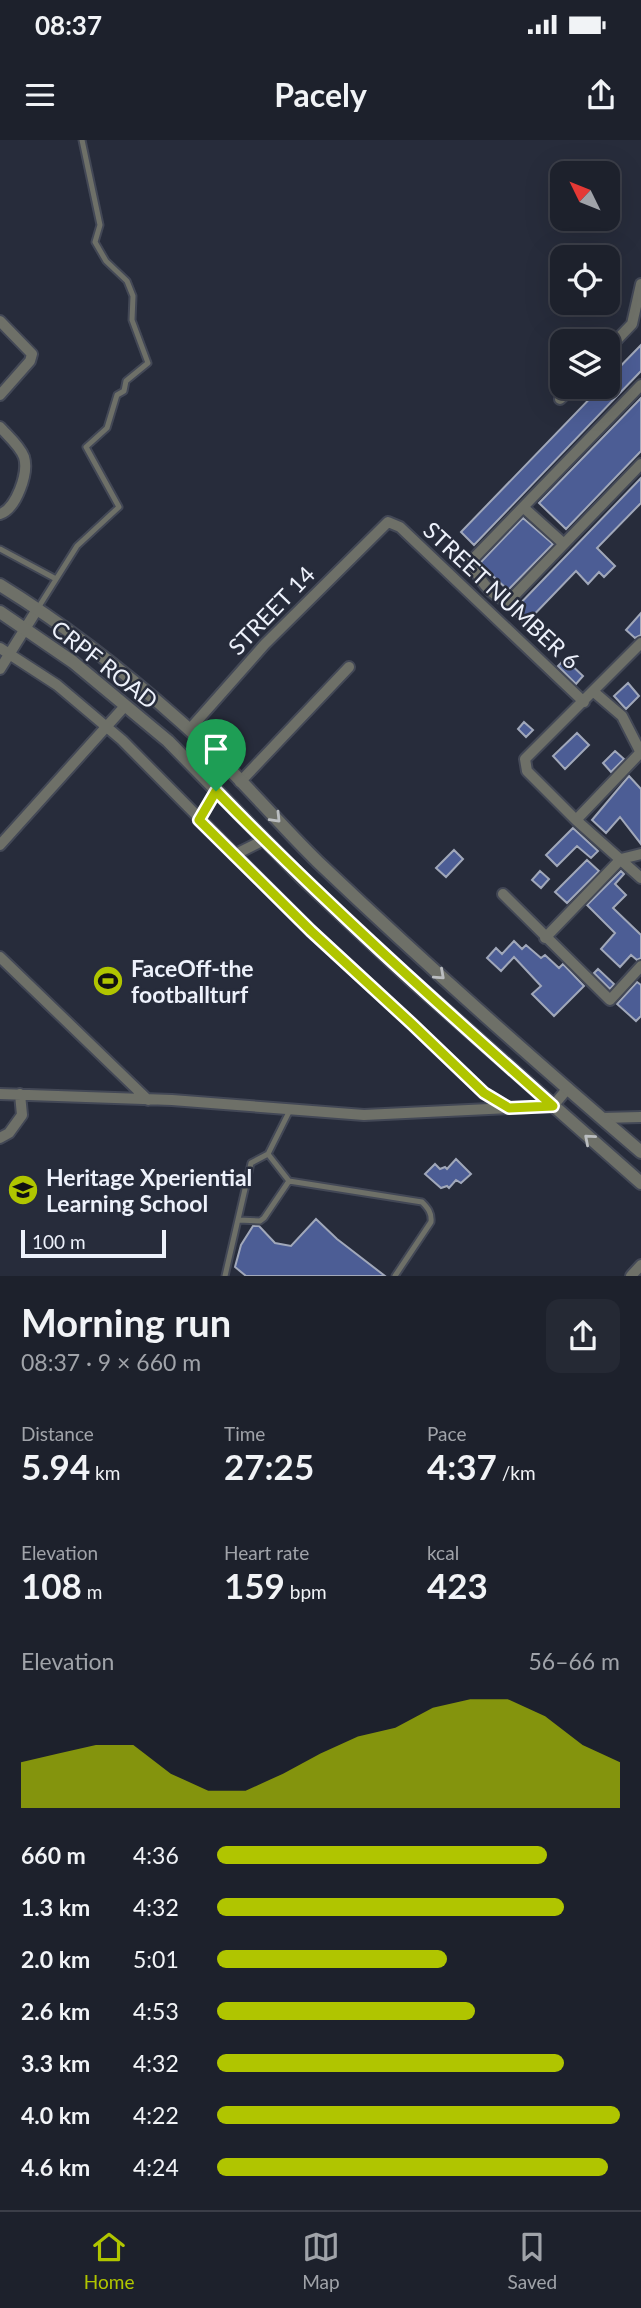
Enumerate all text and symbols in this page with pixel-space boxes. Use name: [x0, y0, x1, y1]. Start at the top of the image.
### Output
text: 08:37: [35, 9, 102, 41]
text: Pacely: [274, 75, 367, 114]
icon: menu: [21, 76, 59, 114]
icon: share: [582, 76, 620, 114]
north arrow: [550, 161, 620, 231]
map controls: [550, 161, 620, 399]
button: locate: [550, 245, 620, 315]
button: layers: [550, 329, 620, 399]
street label: STREET NUMBER 6: [418, 515, 586, 675]
street label: STREET 14: [222, 560, 320, 660]
street label: CRPF ROAD: [46, 614, 164, 714]
pin: [186, 719, 246, 791]
icon: arrive: [197, 730, 235, 768]
one-way arrow: [267, 810, 280, 823]
place label: FaceOff-the footballturf: [131, 954, 254, 1008]
sports icon: FaceOff-the footballturf: [91, 964, 125, 998]
one-way arrow: [432, 967, 445, 979]
one-way arrow: [585, 1134, 598, 1147]
place label: Heritage Xperiential Learning School: [46, 1163, 252, 1217]
school or university icon: Heritage Xperiential Learning School: [6, 1173, 40, 1207]
scale bar: [21, 1226, 166, 1258]
text: 100 m: [32, 1230, 86, 1253]
text: Morning run: [21, 1299, 231, 1345]
button: share: [546, 1299, 620, 1373]
text: 08:37 · 9 × 660 m: [21, 1348, 201, 1376]
text: Distance: [21, 1422, 94, 1445]
text: Time: [224, 1422, 265, 1445]
text: Pace: [427, 1422, 466, 1445]
text: 5.94: [21, 1445, 90, 1487]
text: 27:25: [224, 1445, 314, 1487]
text: 4:37: [427, 1445, 497, 1487]
text: km: [90, 1461, 120, 1484]
text: /km: [497, 1461, 536, 1484]
text: Elevation: [21, 1541, 98, 1564]
text: Heart rate: [224, 1541, 309, 1564]
text: kcal: [427, 1541, 459, 1564]
text: 108: [21, 1564, 82, 1606]
text: 159: [224, 1564, 285, 1606]
text: 423: [427, 1564, 488, 1606]
text: m: [82, 1580, 102, 1603]
text: bpm: [285, 1580, 327, 1603]
text: Elevation: [21, 1647, 114, 1675]
text: 56–66 m: [528, 1647, 620, 1675]
text: 660 m: [21, 1841, 86, 1869]
text: 4:36: [133, 1841, 179, 1869]
text: 1.3 km: [21, 1893, 90, 1921]
text: 4:32: [133, 1893, 179, 1921]
text: 2.0 km: [21, 1945, 90, 1973]
text: 5:01: [133, 1945, 179, 1973]
text: 2.6 km: [21, 1997, 90, 2025]
text: 4:53: [133, 1997, 179, 2025]
text: 3.3 km: [21, 2049, 90, 2077]
text: 4:32: [133, 2049, 179, 2077]
text: 4.0 km: [21, 2101, 90, 2129]
text: 4:22: [133, 2101, 179, 2129]
text: 4.6 km: [21, 2153, 90, 2181]
text: 4:24: [133, 2153, 179, 2181]
tab: Home: [84, 2228, 134, 2293]
tab: Map: [302, 2228, 340, 2293]
tab: Saved: [508, 2228, 557, 2293]

